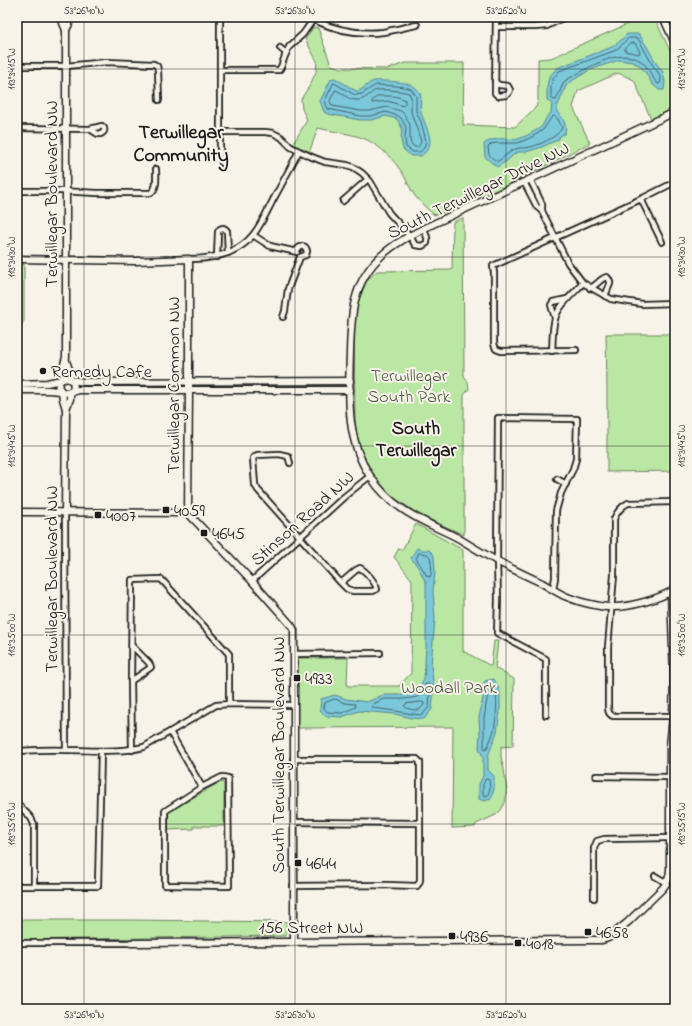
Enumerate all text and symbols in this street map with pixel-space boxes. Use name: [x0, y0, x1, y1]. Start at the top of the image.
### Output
text: 53°26'40"N: [64, 4, 104, 19]
text: 53°26'30"N: [275, 4, 315, 19]
text: 53°26'20"N: [485, 4, 527, 19]
text: 113°34'15"W: [5, 48, 20, 90]
text: 113°34'15"W: [675, 48, 690, 90]
street label: Terwillegar Boulevard NW: [40, 101, 67, 287]
district label: Terwillegar Community: [133, 119, 229, 172]
street label: South Terwillegar Drive NW: [384, 136, 575, 248]
text: 113°34'30"W: [5, 236, 20, 278]
text: 113°34'30"W: [675, 236, 690, 278]
street label: Terwillegar Common NW: [162, 296, 189, 474]
place label: Remedy Cafe: [51, 360, 153, 386]
park label: Terwillegar South Park: [368, 364, 450, 411]
marker: Remedy Cafe: [38, 366, 48, 376]
district label: South Terwillegar: [376, 416, 457, 467]
text: 113°34'45"W: [5, 425, 20, 467]
text: 113°34'45"W: [675, 425, 690, 467]
street label: Stinson Road NW: [246, 466, 361, 573]
street label: Terwillegar Boulevard NW: [40, 486, 67, 672]
place label: 4059: [174, 499, 205, 525]
place label: 4007: [106, 504, 137, 530]
marker: 4059: [161, 505, 171, 515]
marker: 4007: [93, 510, 103, 520]
place label: 4645: [212, 522, 245, 548]
marker: 4645: [199, 528, 209, 538]
text: 113°35'00"W: [5, 613, 20, 656]
text: 113°35'00"W: [675, 613, 690, 656]
street label: South Terwillegar Boulevard NW: [267, 636, 294, 874]
place label: 4933: [305, 667, 333, 693]
marker: 4933: [292, 673, 302, 683]
park label: Woodall Park: [401, 676, 497, 702]
text: 113°35'15"W: [5, 802, 20, 846]
text: 113°35'15"W: [675, 802, 690, 846]
place label: 4644: [306, 852, 337, 878]
marker: 4644: [293, 858, 303, 868]
street label: 156 Street NW: [259, 916, 363, 942]
place label: 4658: [596, 921, 629, 947]
place label: 4936: [460, 925, 488, 951]
marker: 4658: [583, 927, 593, 937]
marker: 4936: [447, 931, 457, 941]
place label: 4018: [526, 932, 554, 958]
marker: 4018: [513, 938, 523, 948]
text: 53°26'40"N: [64, 1008, 104, 1023]
text: 53°26'30"N: [275, 1008, 315, 1023]
text: 53°26'20"N: [485, 1008, 527, 1023]

